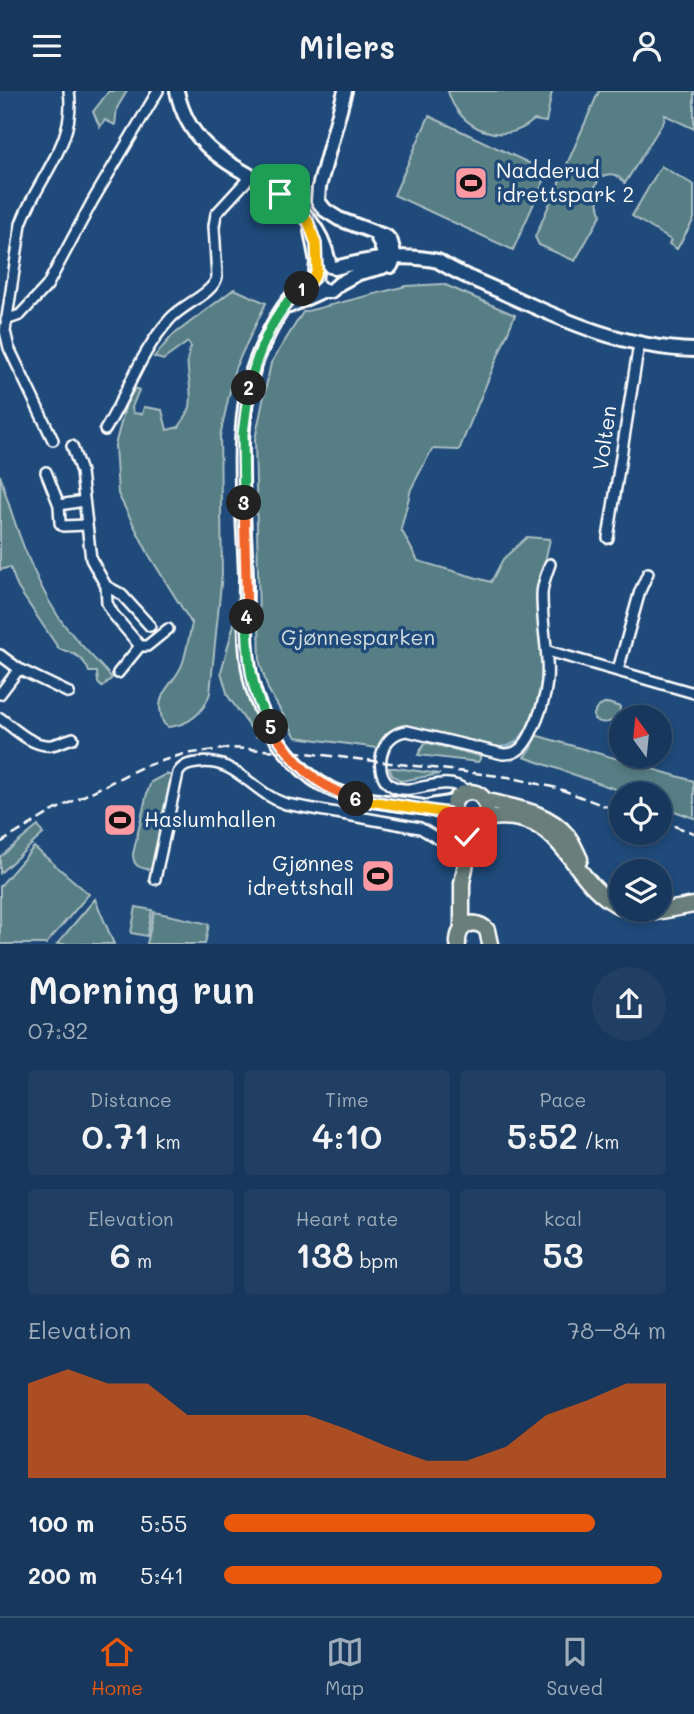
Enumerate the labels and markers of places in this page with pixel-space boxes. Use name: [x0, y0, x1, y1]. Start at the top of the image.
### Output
place label: Nadderud idrettspark 2: [496, 156, 634, 207]
pin: [250, 164, 310, 224]
sports icon: Nadderud idrettspark 2: [452, 164, 490, 202]
pin: 1: [284, 271, 320, 307]
pin: 2: [232, 371, 266, 405]
pin: 3: [226, 485, 262, 521]
pin: 4: [230, 599, 264, 635]
pin: 5: [254, 709, 288, 745]
pin: 6: [338, 781, 374, 817]
sports icon: Haslumhallen: [101, 801, 139, 839]
place label: Haslumhallen: [144, 805, 276, 832]
pin: [437, 807, 497, 867]
place label: Gjønnes idrettshall: [247, 849, 354, 900]
sports icon: Gjønnes idrettshall: [359, 857, 397, 895]

